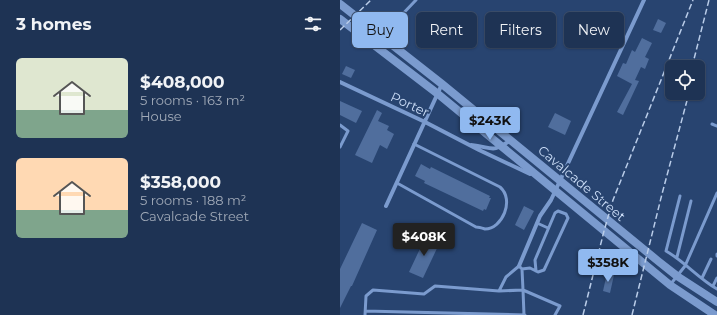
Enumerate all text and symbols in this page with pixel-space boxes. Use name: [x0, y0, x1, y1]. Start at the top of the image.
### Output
chip: Buy: [352, 12, 408, 48]
chip: Rent: [416, 12, 477, 48]
chip: Filters: [485, 12, 556, 48]
chip: New: [564, 12, 624, 48]
icon: filters: [302, 13, 324, 35]
text: 3 homes: [16, 14, 91, 34]
map controls: [665, 60, 705, 100]
button: locate: [665, 60, 705, 100]
text: $408,000: [140, 72, 225, 92]
icon: home: [48, 74, 96, 122]
street label: Porter: [388, 88, 432, 120]
text: 5 rooms · 163 m²: [140, 92, 245, 108]
pin: $243K: [462, 107, 518, 141]
text: House: [140, 108, 182, 124]
text: $243K: [469, 112, 511, 128]
street label: Cavalcade Street: [535, 142, 629, 224]
text: $358,000: [140, 172, 221, 192]
icon: home: [48, 174, 96, 222]
text: 5 rooms · 188 m²: [140, 192, 246, 208]
text: Cavalcade Street: [140, 208, 249, 224]
pin: $408K: [396, 223, 452, 257]
text: $408K: [402, 228, 446, 244]
pin: $358K: [580, 249, 636, 283]
text: $358K: [587, 254, 629, 270]

